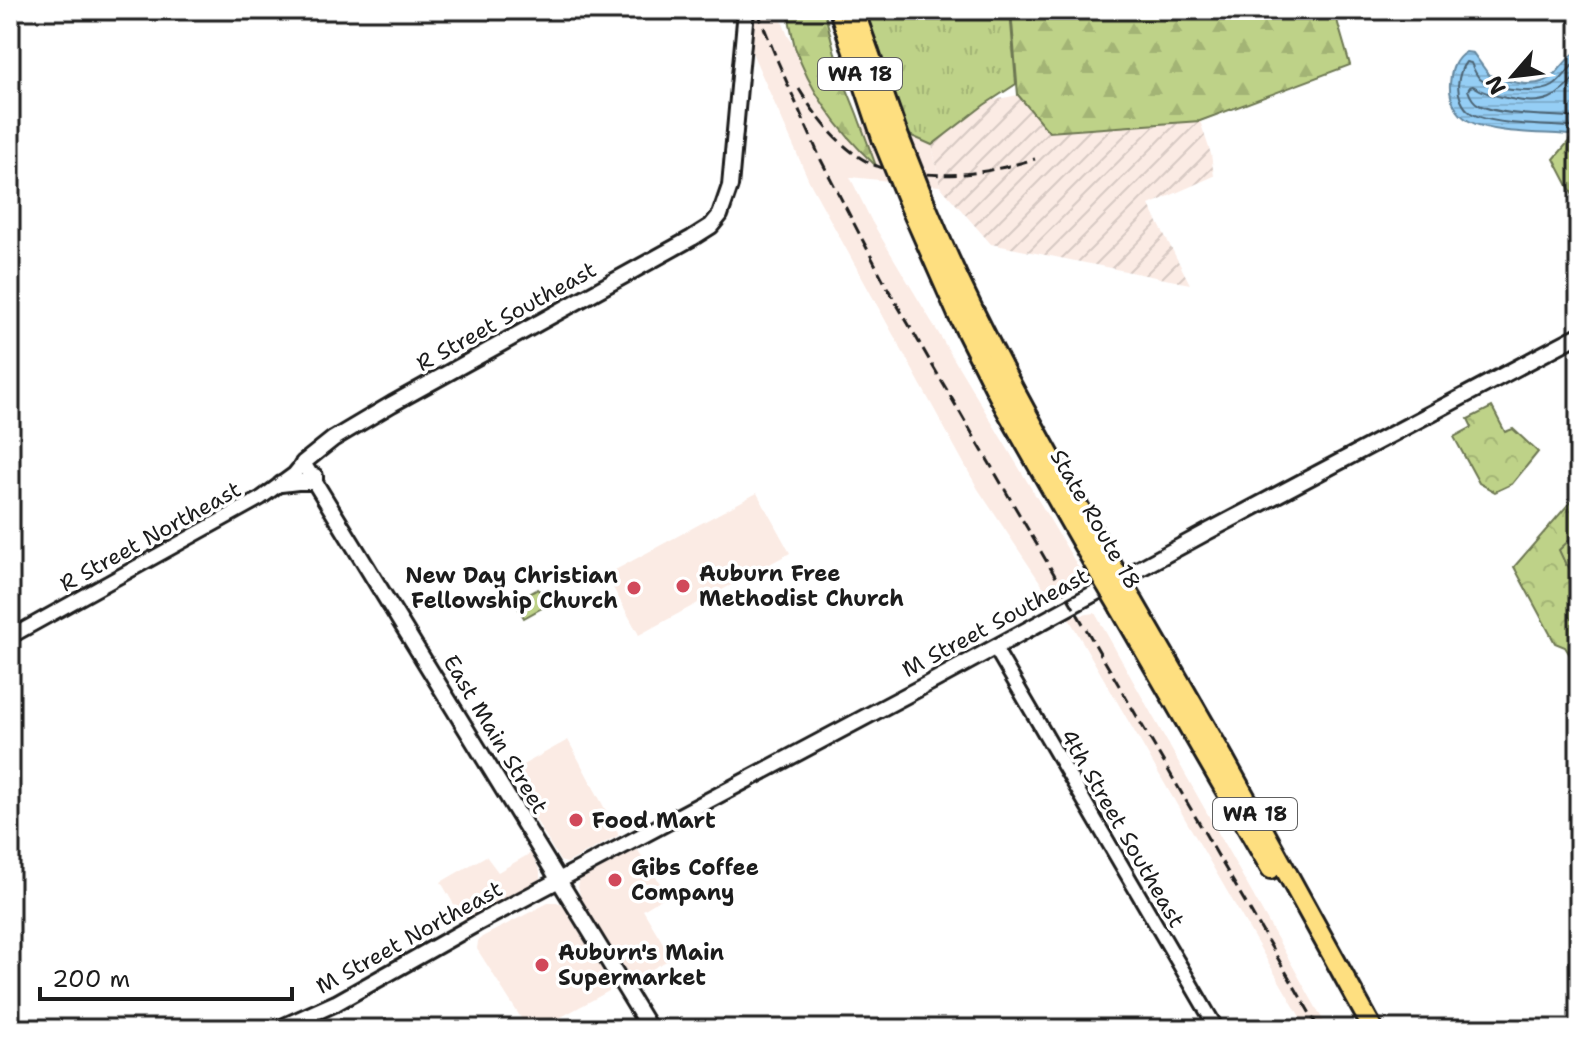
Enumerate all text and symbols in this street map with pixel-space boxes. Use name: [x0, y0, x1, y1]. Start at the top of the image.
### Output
north arrow: [1473, 36, 1553, 116]
road number: WA 18: [818, 58, 902, 90]
text: N: [1479, 71, 1513, 100]
street label: R Street Southeast: [411, 255, 601, 378]
street label: State Route 18: [1044, 444, 1147, 595]
street label: R Street Northeast: [55, 475, 246, 598]
place label: Auburn Free Methodist Church: [699, 559, 904, 613]
place label: New Day Christian Fellowship Church: [405, 561, 618, 615]
street label: M Street Southeast: [897, 561, 1094, 684]
marker: Auburn Free Methodist Church: [674, 577, 692, 595]
marker: New Day Christian Fellowship Church: [625, 579, 643, 597]
street label: East Main Street: [437, 649, 555, 819]
street label: 4th Street Southeast: [1054, 724, 1191, 933]
road number: WA 18: [1213, 798, 1297, 830]
place label: Food Mart: [592, 806, 716, 835]
marker: Food Mart: [567, 811, 585, 829]
place label: Gibs Coffee Company: [631, 853, 759, 907]
marker: Gibs Coffee Company: [606, 871, 624, 889]
street label: M Street Northeast: [311, 874, 508, 1001]
place label: Auburn's Main Supermarket: [558, 938, 724, 992]
scale bar: [40, 951, 292, 1001]
marker: Auburn's Main Supermarket: [533, 956, 551, 974]
text: 200 m: [52, 963, 130, 995]

